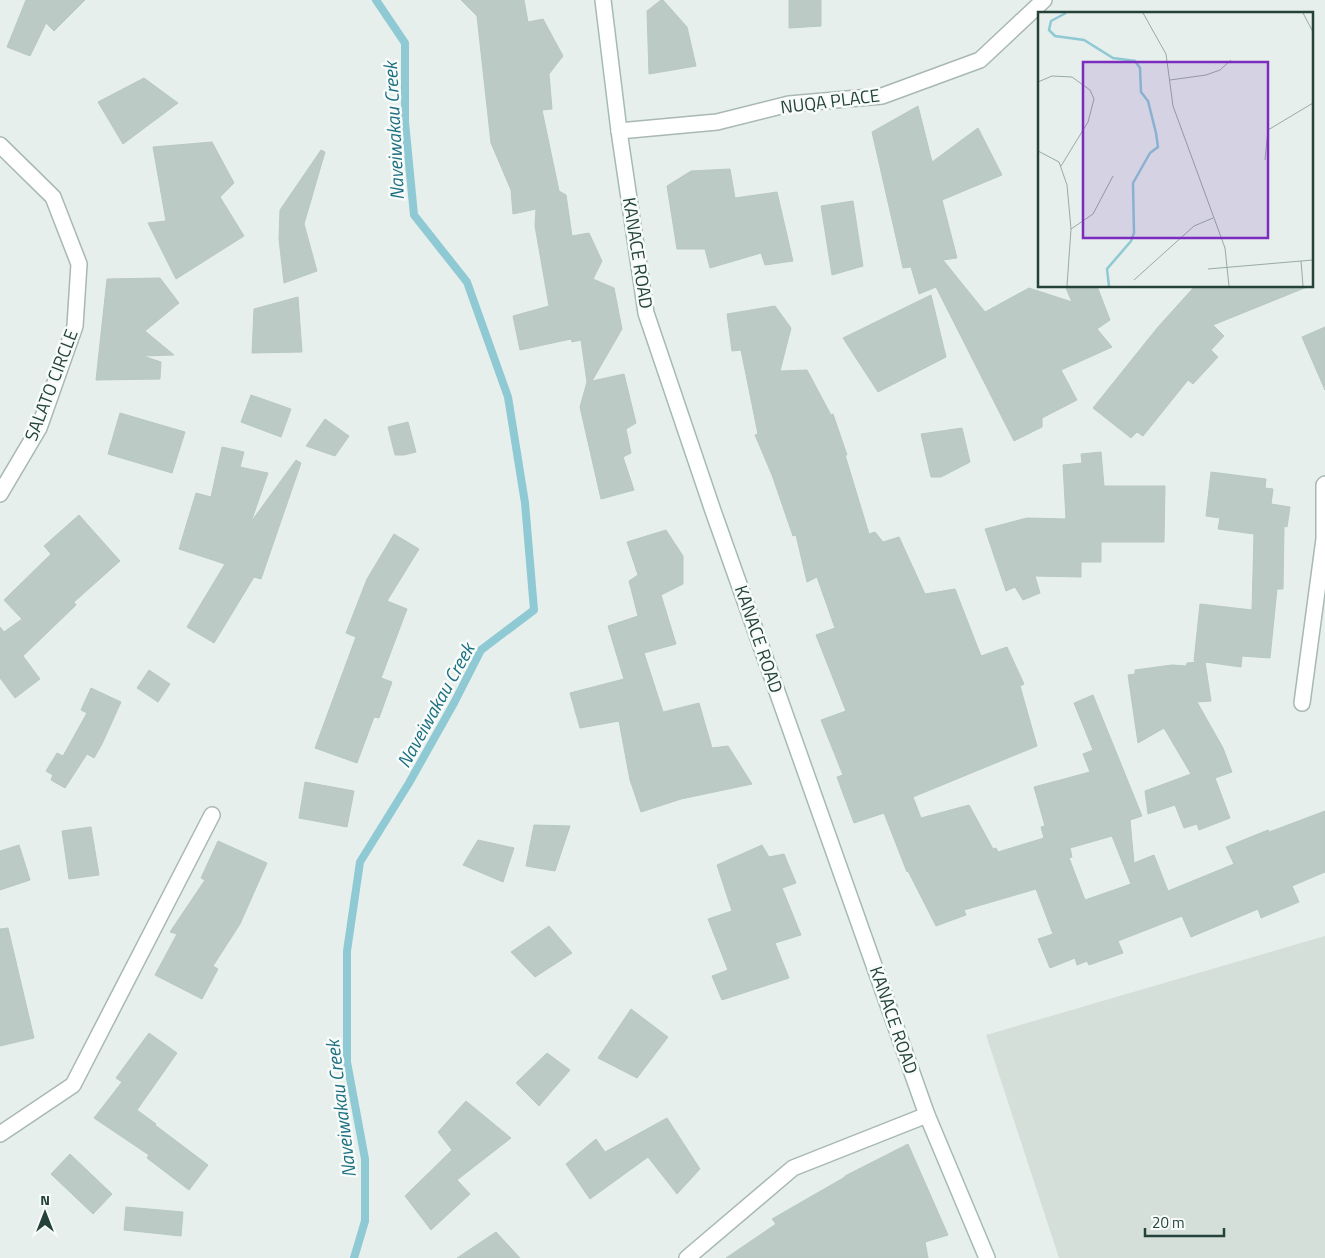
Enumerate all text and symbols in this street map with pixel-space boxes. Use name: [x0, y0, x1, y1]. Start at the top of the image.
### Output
inset map: [1038, 12, 1312, 288]
water label: Naveiwakau Creek: [375, 59, 411, 201]
street label: NUQA PLACE: [779, 82, 881, 120]
street label: KANACE ROAD: [616, 195, 660, 311]
street label: SALATO CIRCLE: [17, 325, 85, 445]
street label: KANACE ROAD: [728, 581, 790, 697]
water label: Naveiwakau Creek: [389, 635, 482, 773]
street label: KANACE ROAD: [863, 962, 925, 1078]
water label: Naveiwakau Creek: [317, 1036, 363, 1179]
north arrow: [20, 1188, 70, 1238]
text: N: [40, 1189, 50, 1210]
scale bar: [1145, 1206, 1224, 1238]
text: 20 m: [1152, 1211, 1185, 1234]

